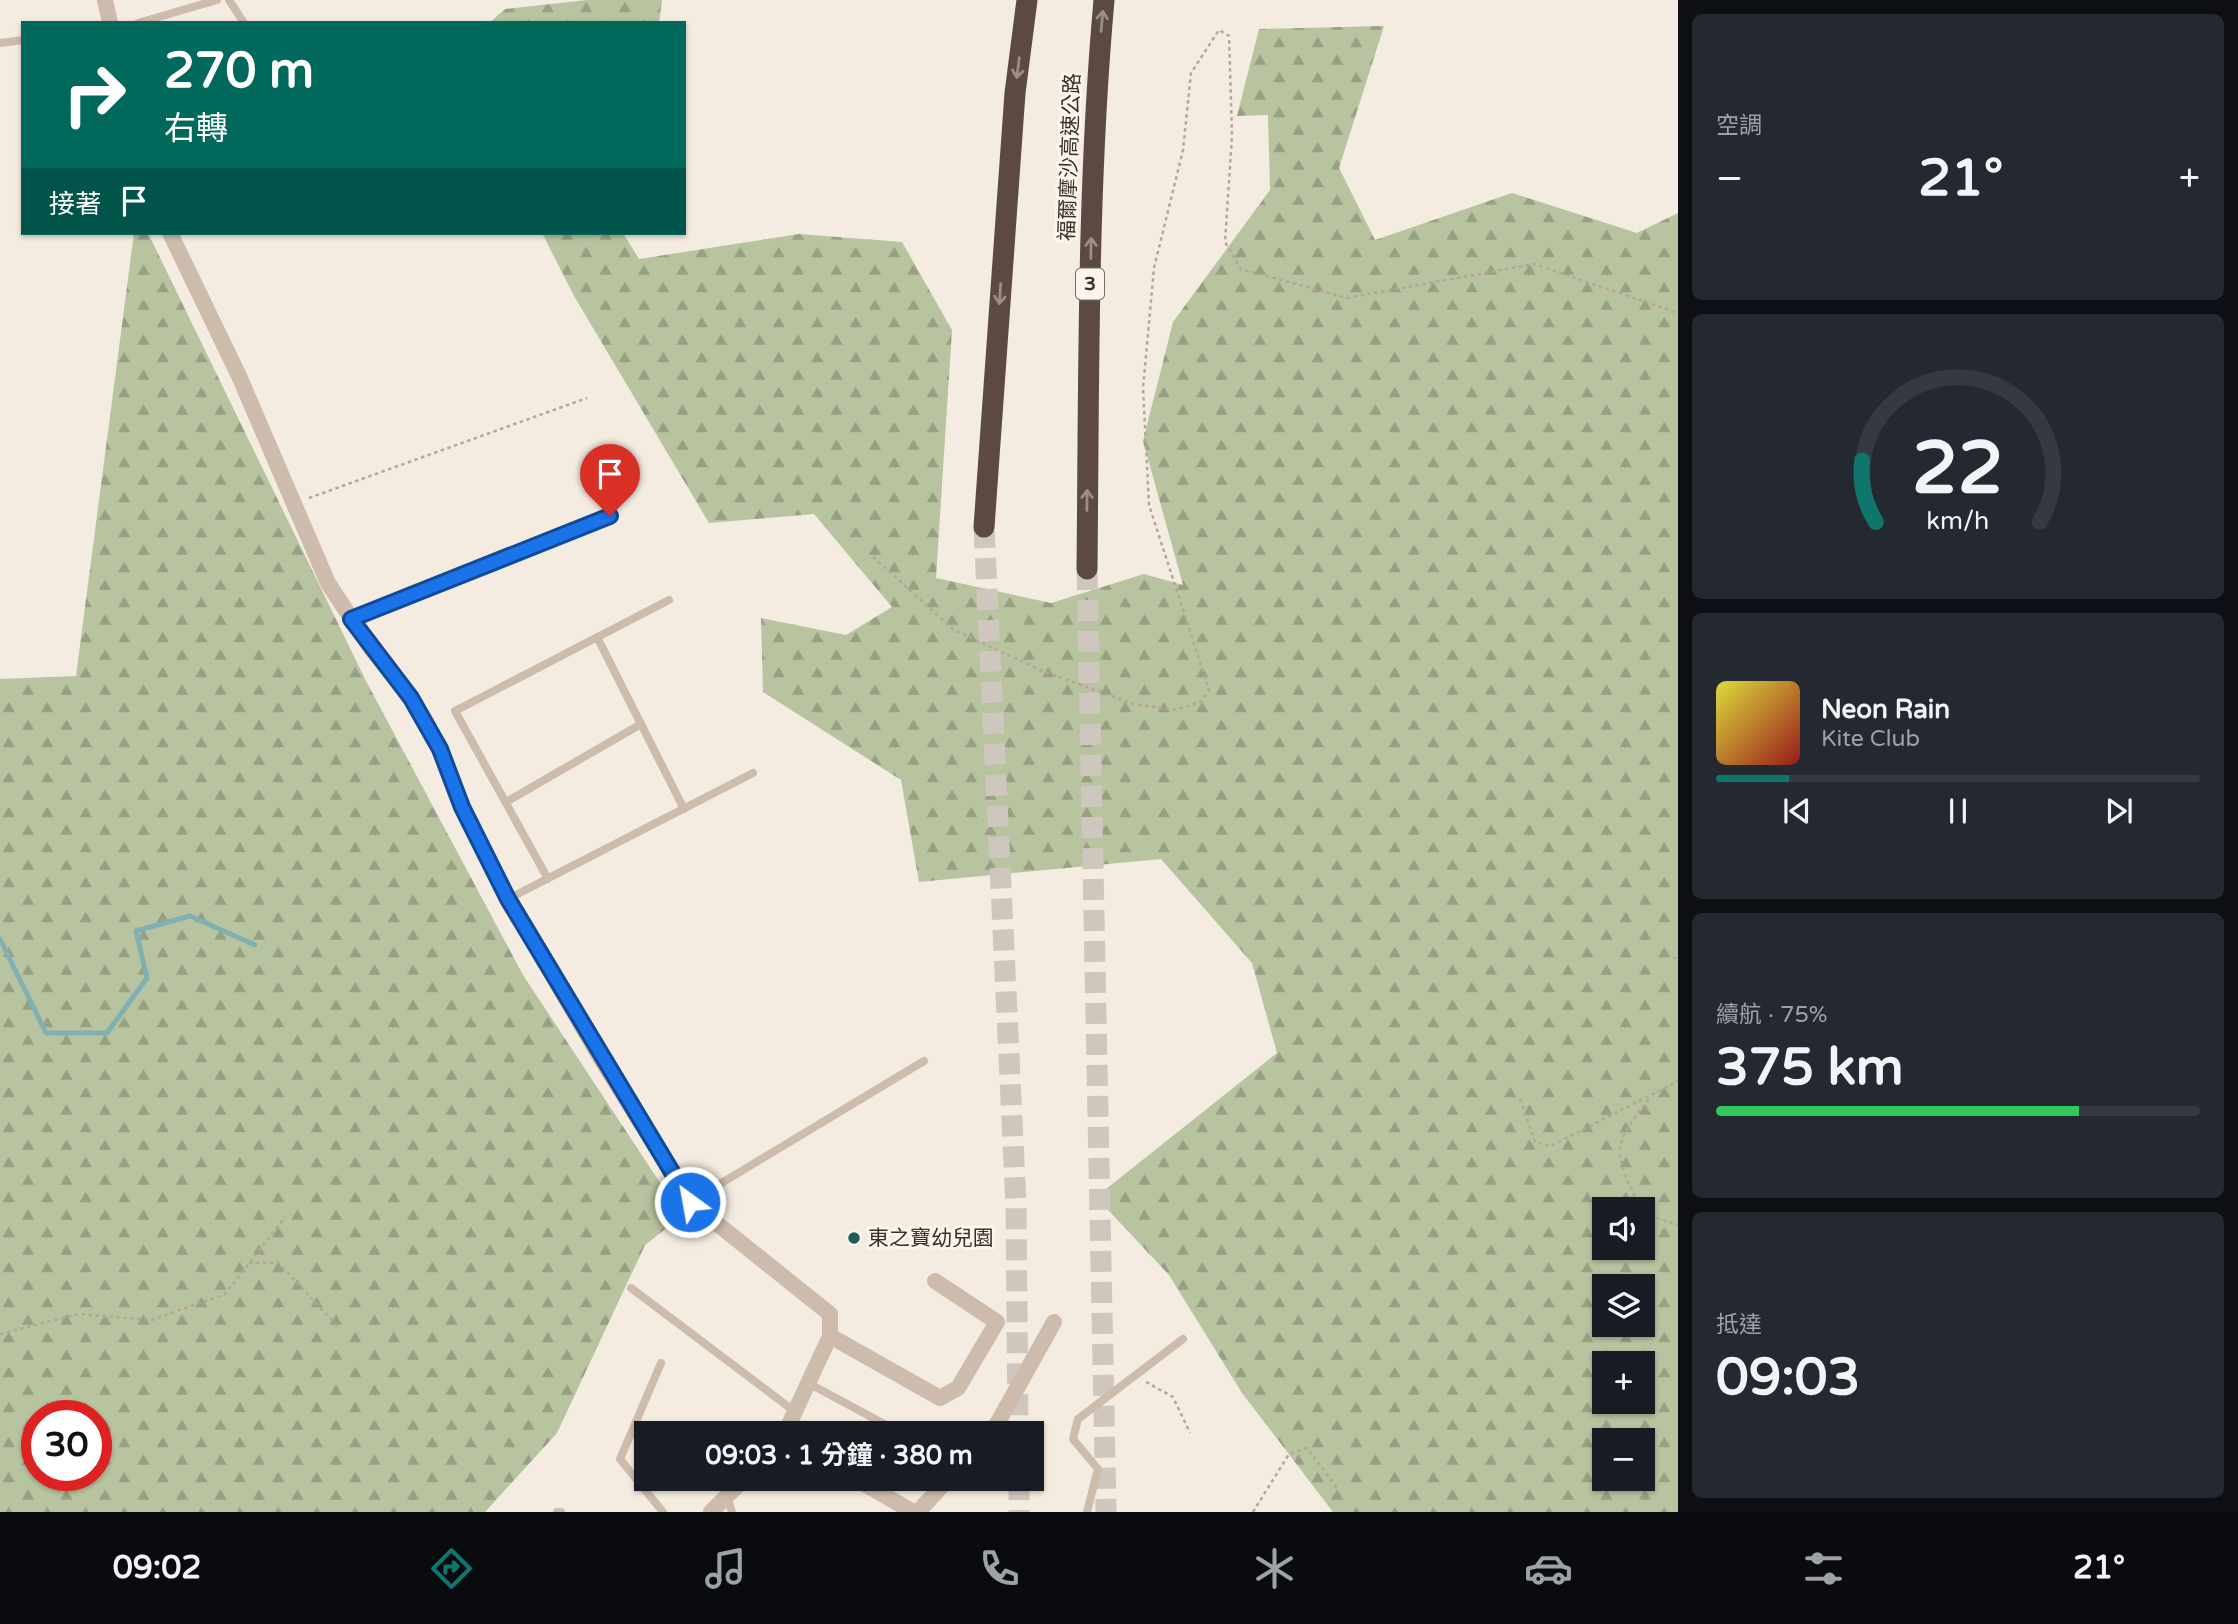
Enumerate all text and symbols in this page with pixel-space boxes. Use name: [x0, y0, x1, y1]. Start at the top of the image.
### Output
one-way arrow: [1096, 10, 1109, 33]
text: 270 m: [164, 42, 314, 101]
icon: right: [49, 49, 140, 140]
one-way arrow: [1012, 56, 1025, 79]
street label: 福爾摩沙高速公路: [1055, 73, 1085, 241]
text: 右轉: [164, 110, 228, 148]
text: 空調: [1716, 112, 1762, 140]
text: 21°: [1918, 147, 2003, 210]
text: −: [1716, 156, 1743, 202]
text: +: [2179, 156, 2200, 202]
icon: arrive: [115, 182, 153, 220]
text: 接著: [49, 189, 101, 220]
one-way arrow: [1084, 237, 1097, 260]
road number: 3: [1076, 268, 1104, 300]
one-way arrow: [993, 283, 1006, 305]
text: 22: [1912, 426, 2004, 514]
pin: [580, 444, 640, 516]
icon: arrive: [591, 455, 629, 493]
one-way arrow: [1081, 489, 1094, 512]
text: km/h: [1927, 506, 1989, 536]
text: Neon Rain: [1821, 694, 1950, 725]
text: Kite Club: [1821, 725, 1920, 753]
icon: previous: [1778, 792, 1816, 830]
icon: pause: [1939, 792, 1977, 830]
icon: next: [2100, 792, 2138, 830]
text: 續航 · 75%: [1716, 1001, 1828, 1029]
text: 375 km: [1716, 1036, 1904, 1099]
position arrow: [653, 1165, 727, 1239]
map controls: [1592, 1197, 1655, 1491]
button: sound: [1592, 1197, 1655, 1260]
place label: 東之寶幼兒園: [868, 1226, 994, 1251]
marker: 東之寶幼兒園: [846, 1230, 862, 1246]
button: layers: [1592, 1274, 1655, 1337]
text: 抵達: [1716, 1311, 1762, 1339]
text: 09:03: [1716, 1346, 1860, 1409]
button: +: [1592, 1351, 1655, 1414]
speed limit sign: 30: [21, 1400, 112, 1491]
button: −: [1592, 1428, 1655, 1491]
text: 09:03 · 1 分鐘 · 380 m: [705, 1440, 973, 1471]
icon: directions: [427, 1544, 476, 1593]
icon: music: [701, 1544, 750, 1593]
icon: phone: [975, 1544, 1024, 1593]
icon: climate: [1250, 1544, 1299, 1593]
icon: car: [1524, 1544, 1573, 1593]
icon: filters: [1799, 1544, 1848, 1593]
text: 09:02: [113, 1549, 201, 1587]
text: 21°: [2073, 1549, 2125, 1587]

